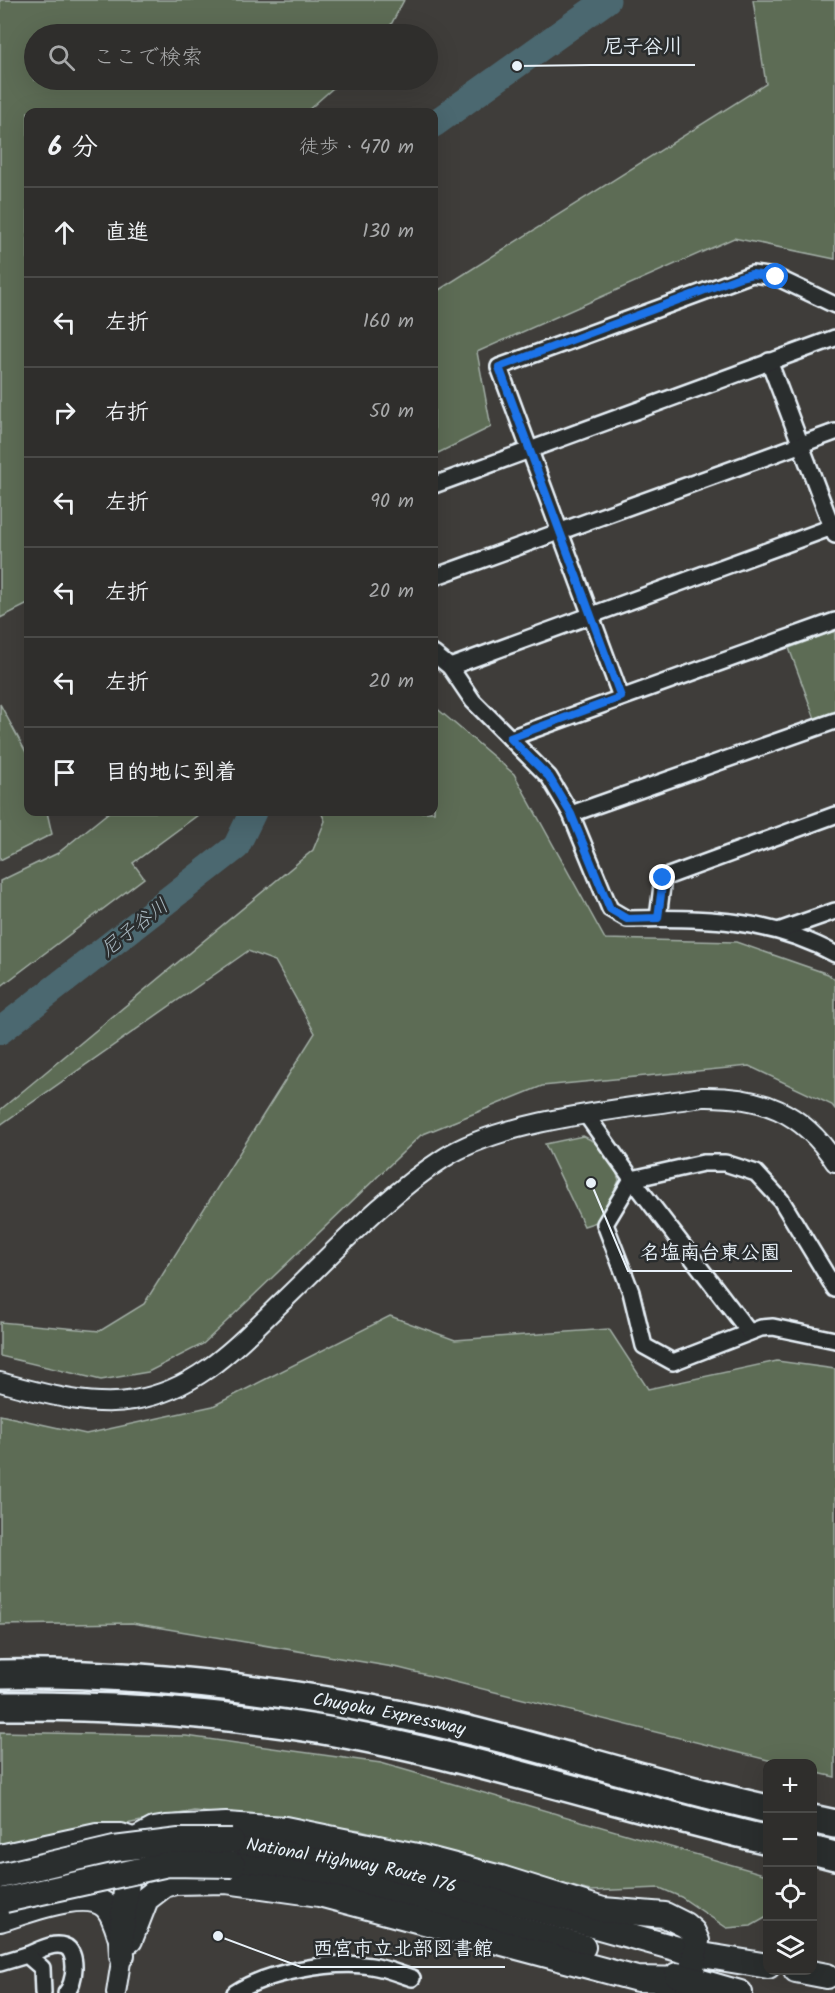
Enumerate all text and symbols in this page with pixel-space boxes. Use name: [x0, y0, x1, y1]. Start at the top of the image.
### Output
search box: [24, 24, 438, 90]
callout: 尼子谷川: [591, 27, 695, 65]
text: 尼子谷川: [603, 32, 683, 64]
icon: search: [45, 41, 78, 74]
text: ここで検索: [93, 41, 203, 76]
text: 6 分: [48, 127, 98, 169]
text: 徒歩 · 470 m: [299, 132, 414, 164]
icon: ahead: [48, 216, 81, 249]
text: 直進: [105, 216, 149, 251]
text: 130 m: [362, 216, 414, 248]
route start: [762, 263, 788, 289]
icon: left: [48, 306, 81, 339]
text: 左折: [105, 306, 149, 341]
text: 160 m: [363, 306, 414, 338]
icon: right: [48, 396, 81, 429]
text: 右折: [105, 396, 149, 431]
text: 50 m: [369, 396, 414, 428]
icon: left: [48, 486, 81, 519]
text: 左折: [105, 486, 149, 521]
text: 90 m: [370, 486, 414, 518]
icon: left: [48, 576, 81, 609]
text: 左折: [105, 576, 149, 611]
text: 20 m: [368, 576, 414, 608]
icon: left: [48, 666, 81, 699]
text: 左折: [105, 666, 149, 701]
text: 20 m: [368, 666, 414, 698]
icon: arrive: [48, 756, 81, 789]
text: 目的地に到着: [105, 756, 237, 791]
route end: [649, 864, 675, 890]
water label: 尼子谷川: [94, 891, 177, 966]
callout: 名塩南台東公園: [628, 1233, 792, 1271]
text: 名塩南台東公園: [640, 1238, 780, 1270]
street label: Chugoku Expressway: [310, 1686, 469, 1745]
map controls: [763, 1759, 817, 1975]
button: +: [763, 1759, 817, 1813]
button: −: [763, 1813, 817, 1867]
street label: National Highway Route 176: [244, 1831, 460, 1902]
button: locate: [763, 1867, 817, 1921]
button: layers: [763, 1921, 817, 1975]
callout: 西宮市立北部図書館: [301, 1929, 505, 1967]
text: 西宮市立北部図書館: [313, 1934, 493, 1966]

